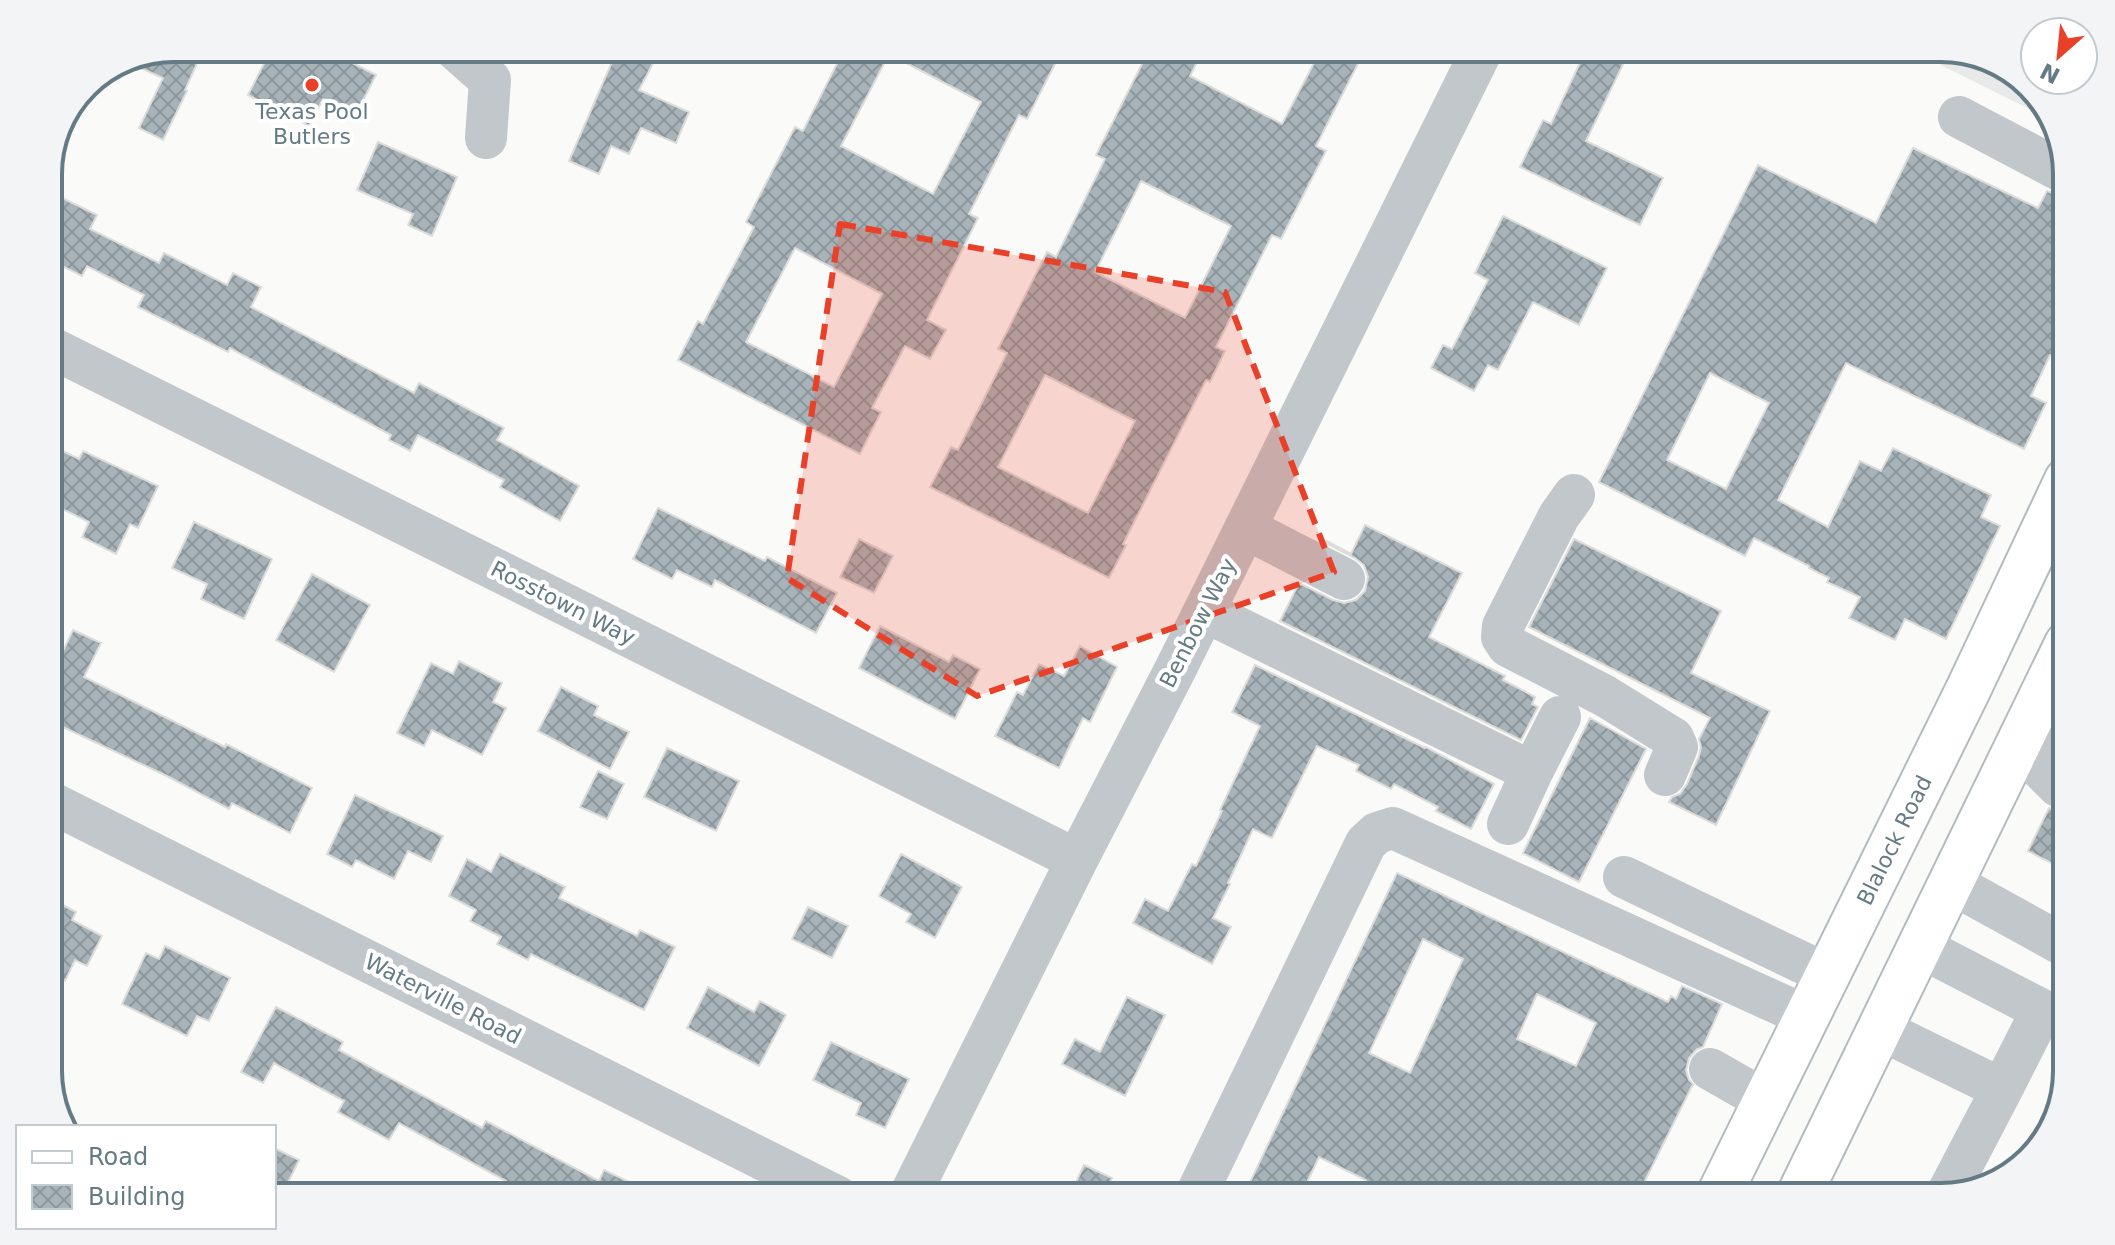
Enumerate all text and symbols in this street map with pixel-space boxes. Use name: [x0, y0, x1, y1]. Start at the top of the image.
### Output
north arrow: [2019, 16, 2099, 96]
text: N: [2036, 58, 2064, 89]
marker: Texas Pool Butlers: [303, 76, 321, 94]
place label: Texas Pool Butlers: [254, 99, 369, 149]
street label: Benbow Way: [1155, 554, 1241, 692]
street label: Rosstown Way: [487, 556, 639, 650]
street label: Blalock Road: [1852, 771, 1936, 909]
street label: Waterville Road: [361, 949, 525, 1049]
legend: [16, 1125, 276, 1229]
text: Road: [88, 1143, 148, 1171]
text: Building: [88, 1183, 185, 1211]

